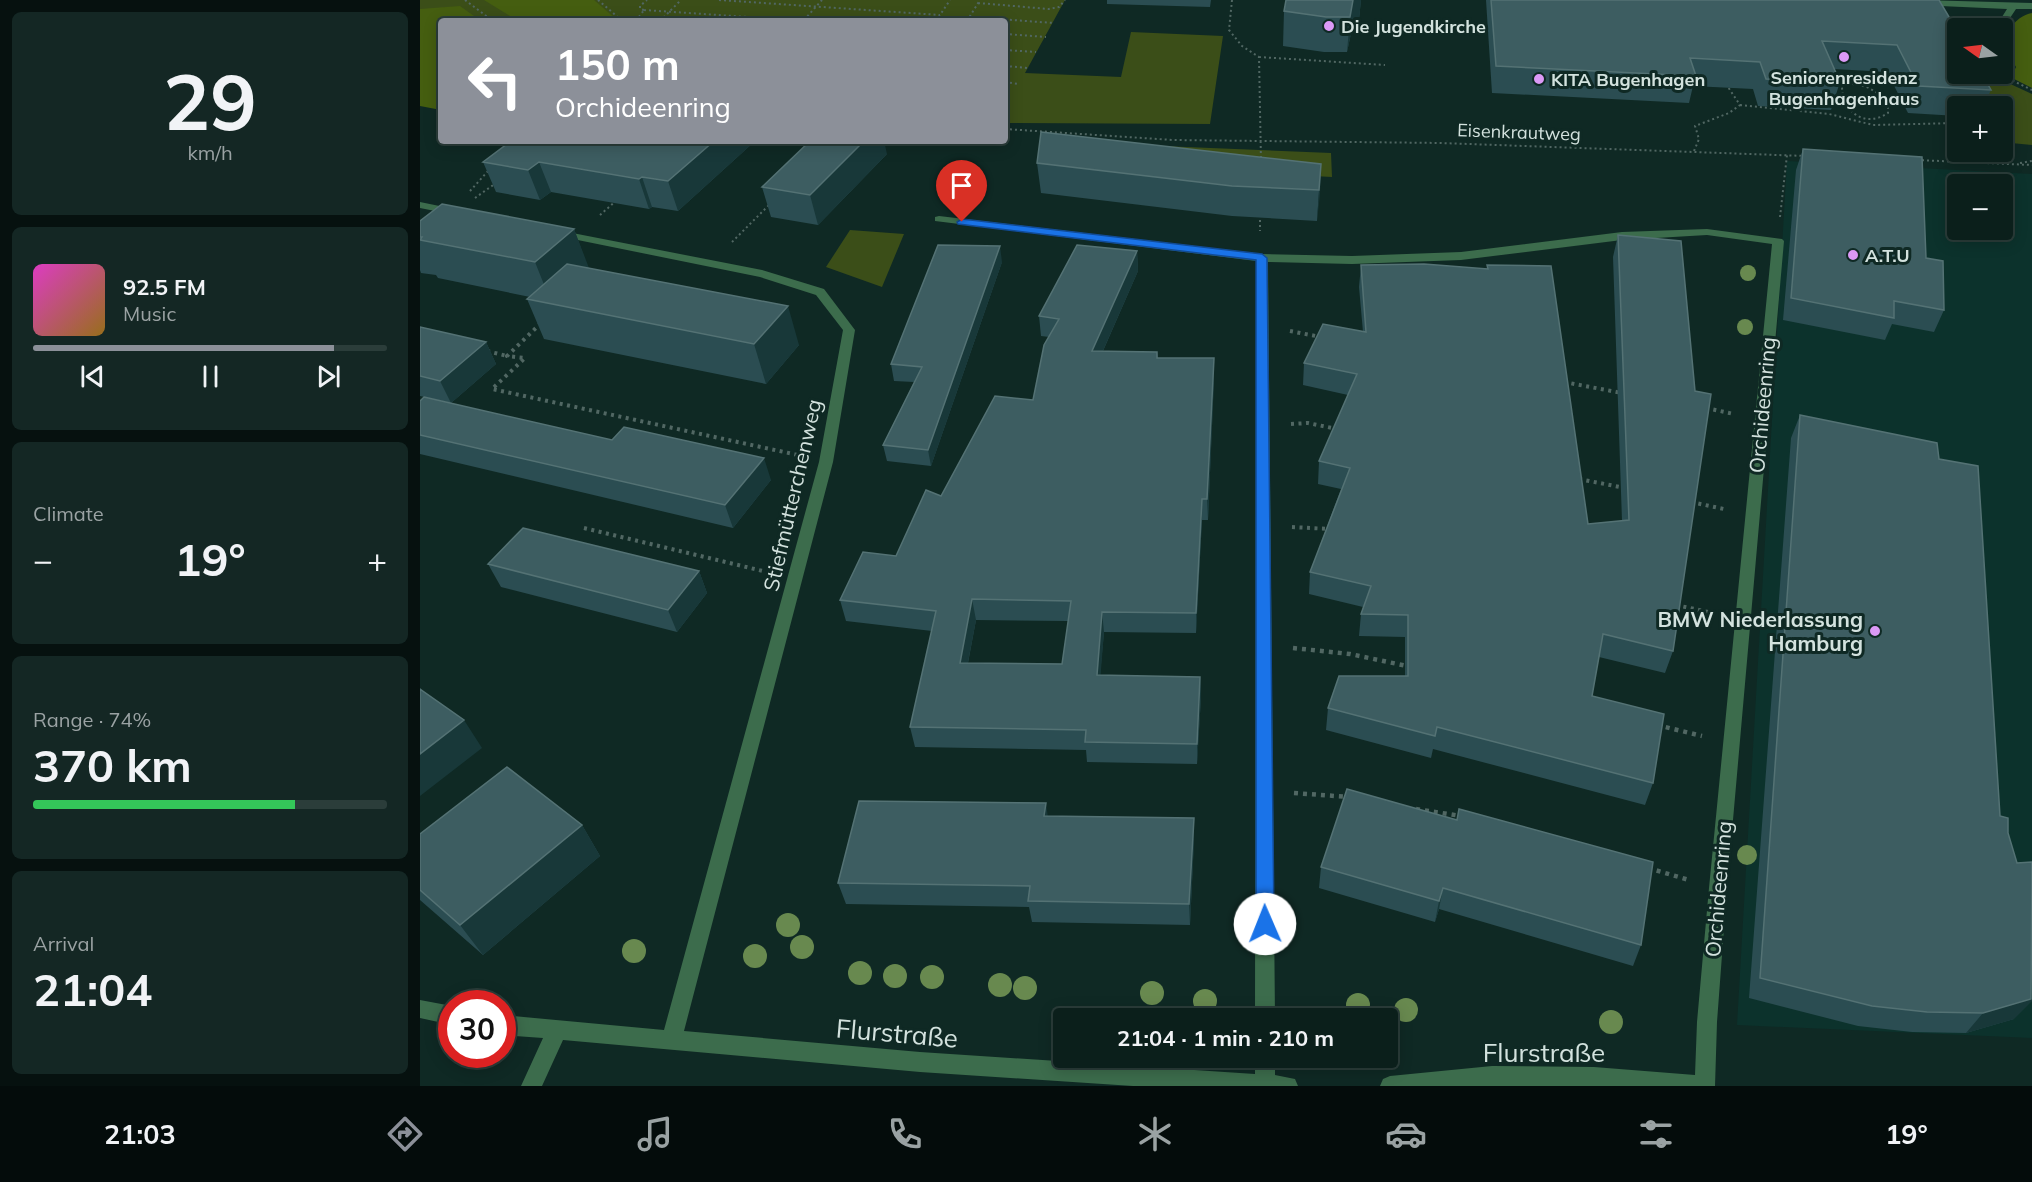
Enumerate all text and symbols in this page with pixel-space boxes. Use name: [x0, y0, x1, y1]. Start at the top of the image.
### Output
place label: Die Jugendkirche: [1341, 15, 1486, 38]
north arrow: [1947, 18, 2013, 84]
map controls: [1947, 18, 2013, 240]
marker: Die Jugendkirche: [1322, 19, 1336, 33]
text: 150 m: [555, 38, 680, 91]
icon: left: [456, 42, 534, 120]
marker: Seniorenresidenz Bugenhagenhaus: [1837, 50, 1851, 64]
text: 29: [163, 52, 257, 150]
place label: Seniorenresidenz Bugenhagenhaus: [1769, 66, 1919, 110]
place label: KITA Bugenhagen: [1551, 68, 1705, 91]
marker: KITA Bugenhagen: [1532, 72, 1546, 86]
text: Orchideenring: [555, 90, 731, 124]
button: +: [1947, 96, 2013, 162]
street label: Eisenkrautweg: [1457, 118, 1581, 146]
text: km/h: [187, 140, 233, 165]
pin: [936, 160, 987, 222]
icon: arrive: [945, 169, 978, 202]
button: −: [1947, 174, 2013, 240]
place label: A.T.U: [1865, 244, 1910, 267]
marker: A.T.U: [1846, 248, 1860, 262]
text: 92.5 FM: [123, 273, 206, 301]
text: Music: [123, 301, 176, 326]
street label: Orchideenring: [1743, 336, 1781, 474]
icon: previous: [76, 360, 109, 393]
icon: pause: [194, 360, 227, 393]
icon: next: [312, 360, 345, 393]
street label: Stiefmütterchenweg: [757, 396, 827, 594]
text: Climate: [33, 501, 104, 526]
text: 19°: [174, 531, 246, 587]
text: −: [33, 539, 53, 580]
text: +: [367, 539, 387, 580]
place label: BMW Niederlassung Hamburg: [1658, 606, 1863, 656]
marker: BMW Niederlassung Hamburg: [1868, 624, 1882, 638]
text: Range · 74%: [33, 707, 151, 732]
text: 370 km: [33, 737, 192, 793]
street label: Orchideenring: [1699, 820, 1737, 958]
position arrow: [1233, 892, 1297, 956]
text: Arrival: [33, 931, 94, 956]
text: 21:04: [33, 961, 152, 1017]
speed limit sign: 30: [438, 990, 516, 1068]
street label: Flurstraße: [835, 1011, 959, 1055]
text: 21:04 · 1 min · 210 m: [1117, 1024, 1334, 1052]
street label: Flurstraße: [1483, 1036, 1605, 1069]
icon: directions: [384, 1113, 426, 1155]
icon: music: [634, 1113, 676, 1155]
icon: phone: [884, 1113, 926, 1155]
icon: climate: [1134, 1113, 1176, 1155]
icon: car: [1385, 1113, 1427, 1155]
icon: filters: [1635, 1113, 1677, 1155]
text: 21:03: [104, 1117, 176, 1151]
text: 19°: [1885, 1117, 1928, 1151]

